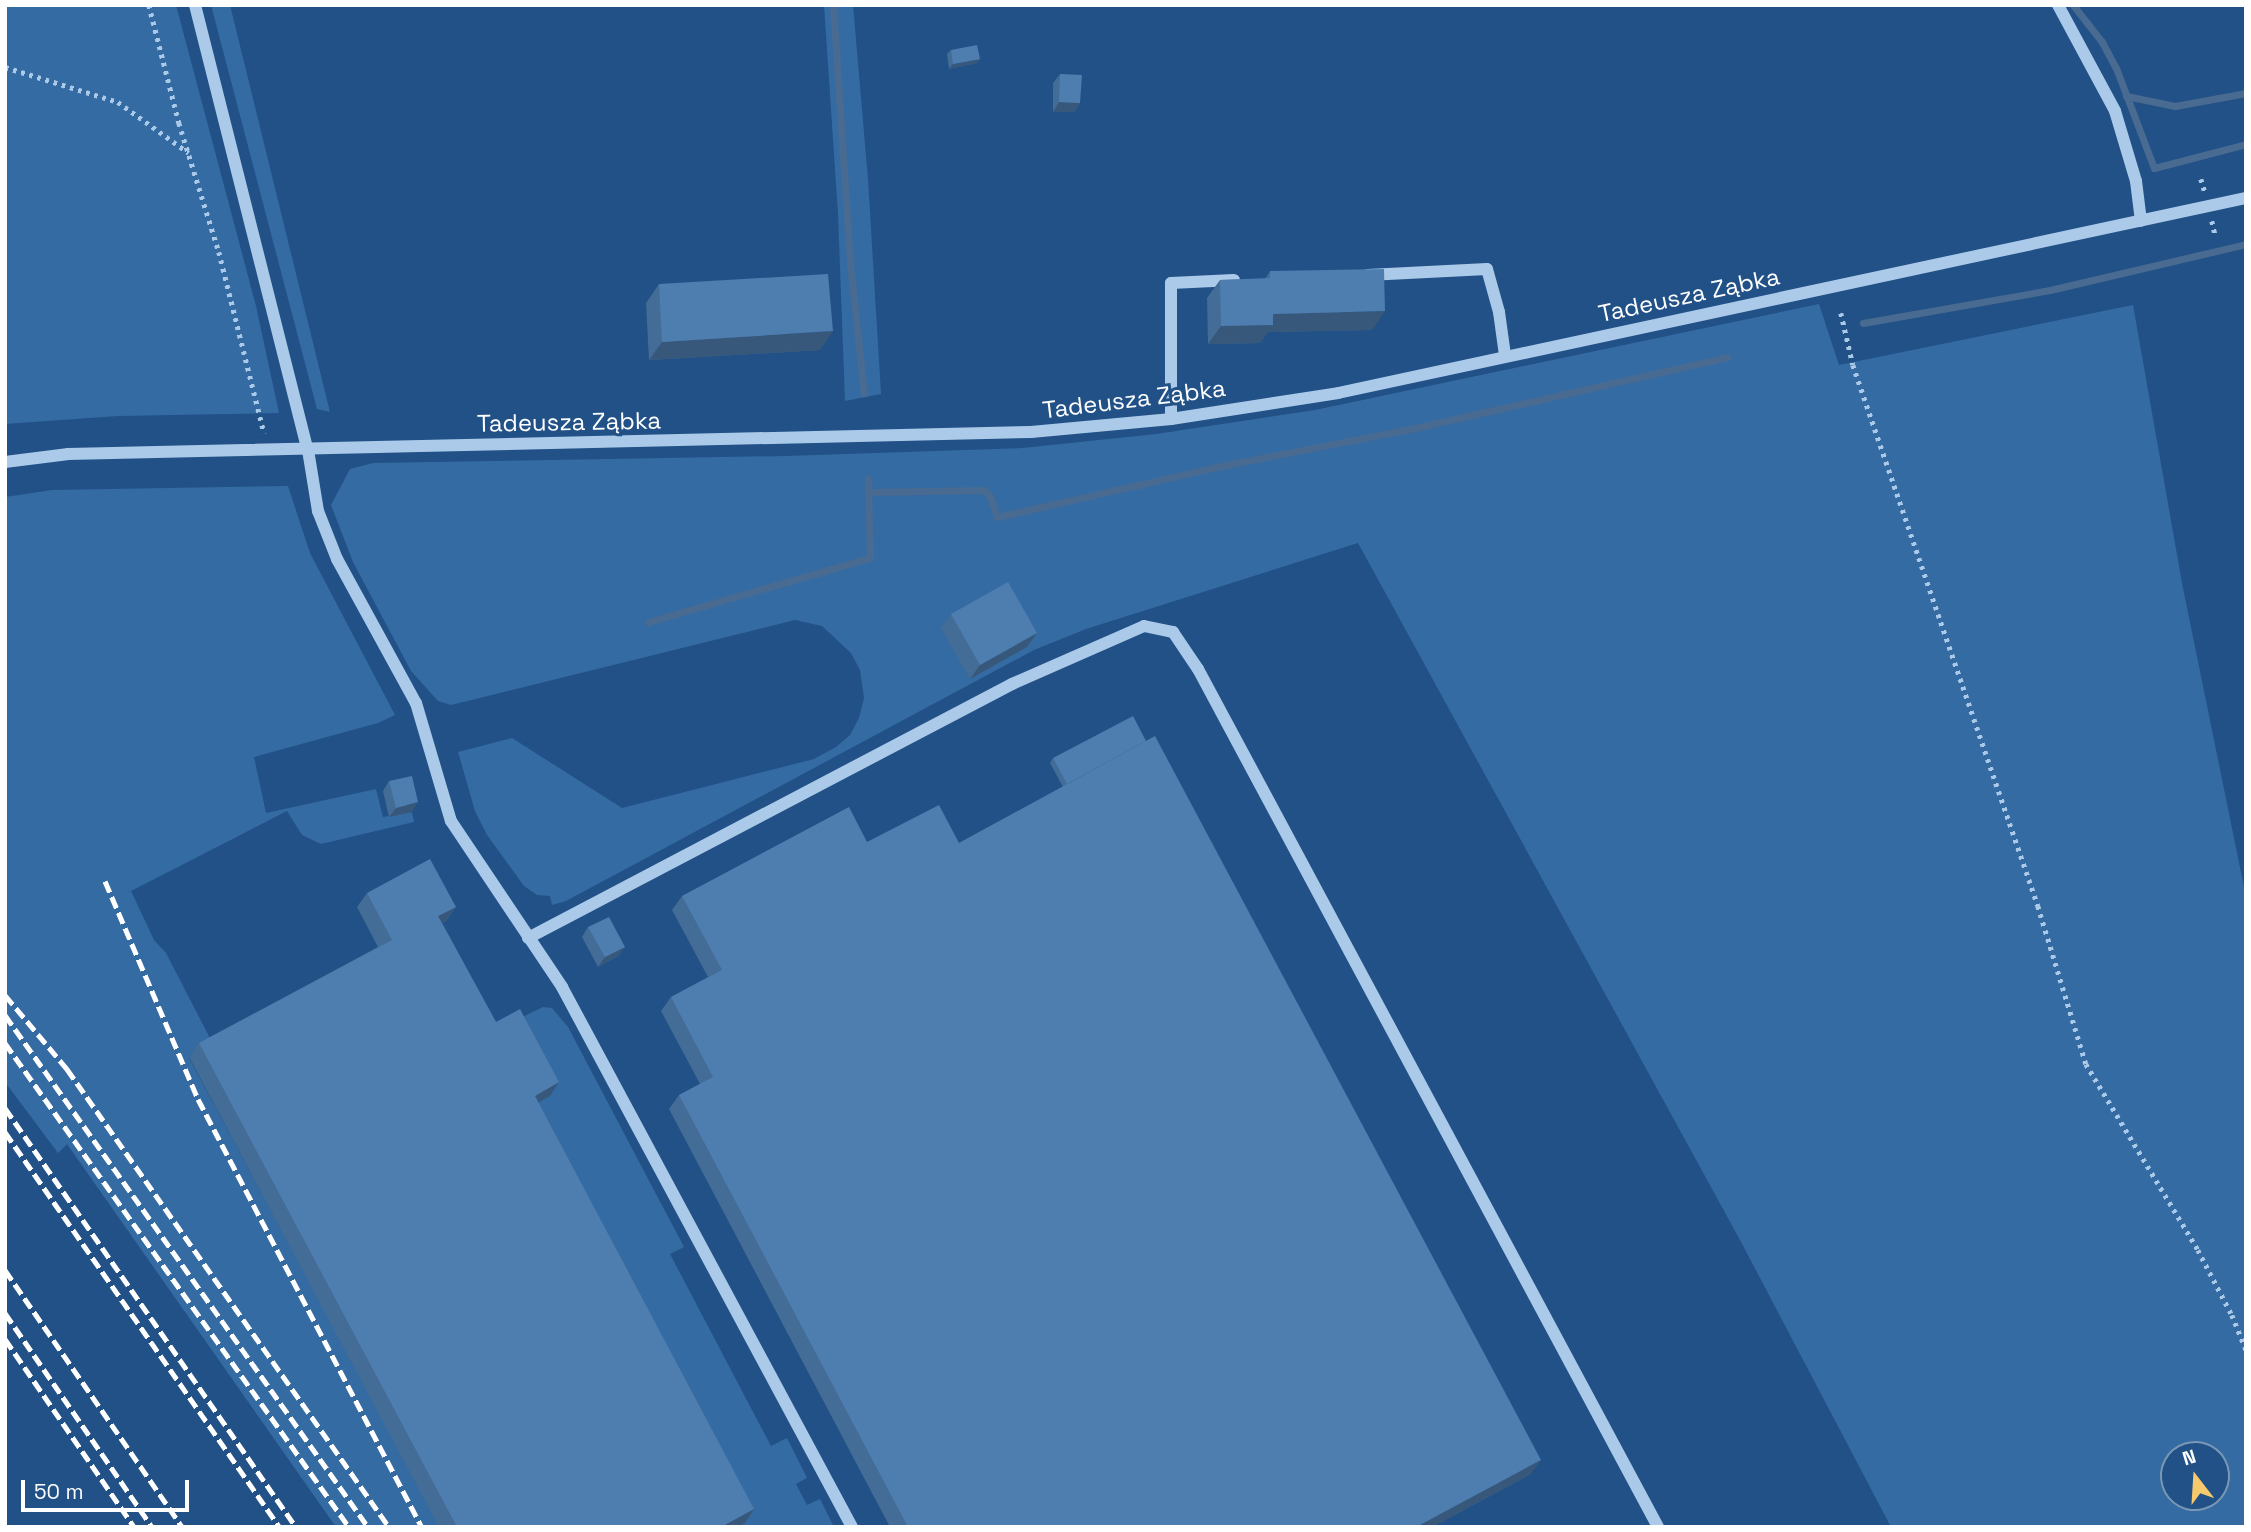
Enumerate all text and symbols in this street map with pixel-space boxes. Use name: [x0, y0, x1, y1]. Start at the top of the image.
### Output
street label: Tadeusza Ząbka: [1596, 262, 1782, 328]
street label: Tadeusza Ząbka: [1041, 373, 1227, 425]
street label: Tadeusza Ząbka: [477, 406, 661, 438]
north arrow: [2160, 1441, 2230, 1511]
text: N: [2180, 1444, 2199, 1471]
scale bar: [24, 1466, 192, 1510]
text: 50 m: [34, 1478, 84, 1505]

